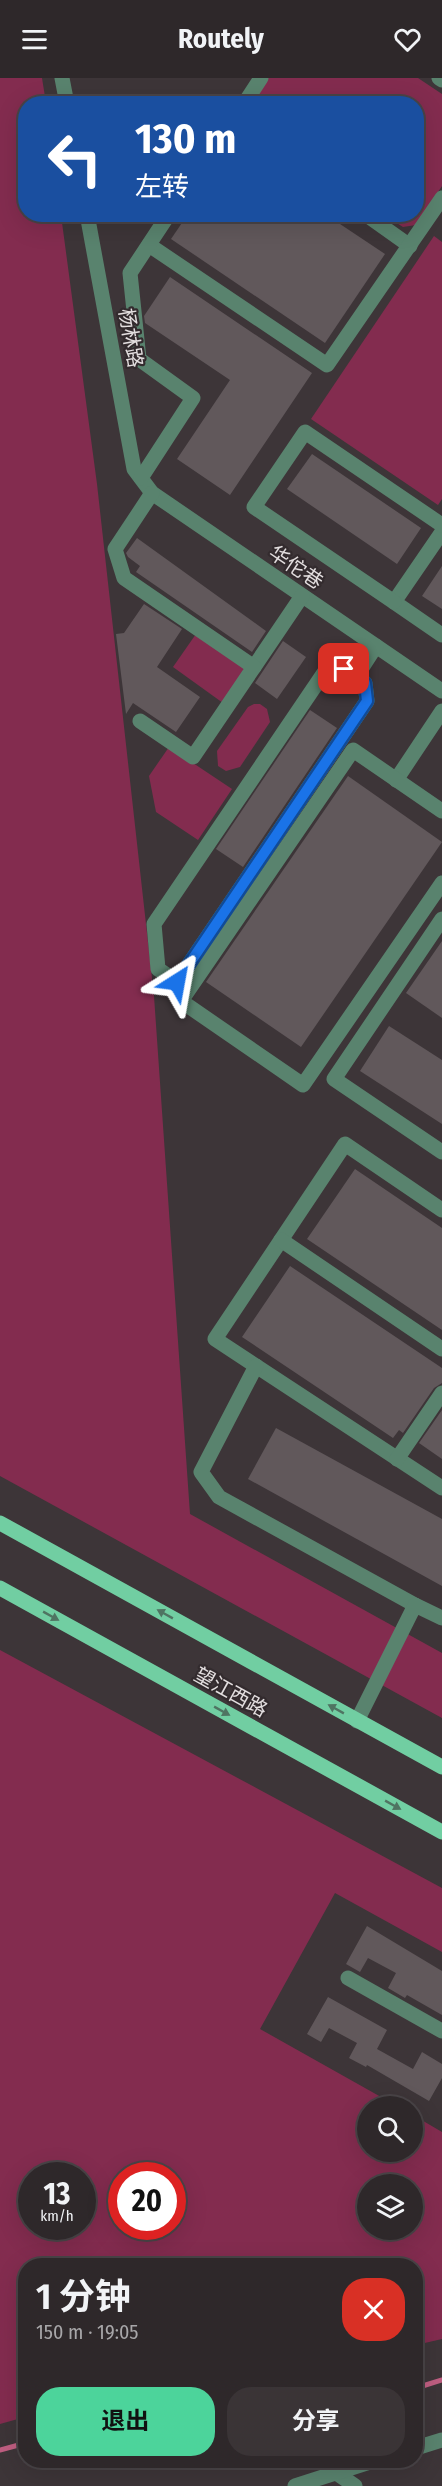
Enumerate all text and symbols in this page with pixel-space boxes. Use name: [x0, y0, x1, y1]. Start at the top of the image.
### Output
icon: menu: [18, 23, 51, 56]
text: Routely: [178, 23, 264, 55]
icon: heart: [391, 23, 424, 56]
text: 130 m: [135, 114, 236, 164]
icon: left: [36, 120, 114, 198]
text: 左转: [135, 171, 189, 203]
street label: 杨林路: [114, 306, 148, 370]
street label: 华佗巷: [264, 540, 328, 594]
pin: [318, 643, 369, 694]
icon: arrive: [327, 652, 360, 685]
position arrow: [145, 950, 209, 1014]
one-way arrow: [156, 1609, 173, 1619]
one-way arrow: [43, 1611, 59, 1622]
street label: 望江西路: [190, 1662, 272, 1722]
one-way arrow: [327, 1704, 344, 1714]
one-way arrow: [214, 1706, 231, 1716]
one-way arrow: [384, 1800, 401, 1810]
map controls: [357, 2096, 423, 2240]
button: search: [357, 2096, 423, 2162]
speed limit sign: 20: [108, 2162, 186, 2240]
button: layers: [357, 2174, 423, 2240]
text: 13: [44, 2176, 70, 2212]
text: km/h: [40, 2207, 74, 2225]
text: 1 分钟: [36, 2275, 131, 2319]
button: close: [342, 2278, 405, 2341]
text: 150 m · 19:05: [36, 2320, 138, 2344]
button: 退出: [36, 2387, 215, 2456]
button: 分享: [227, 2387, 405, 2456]

